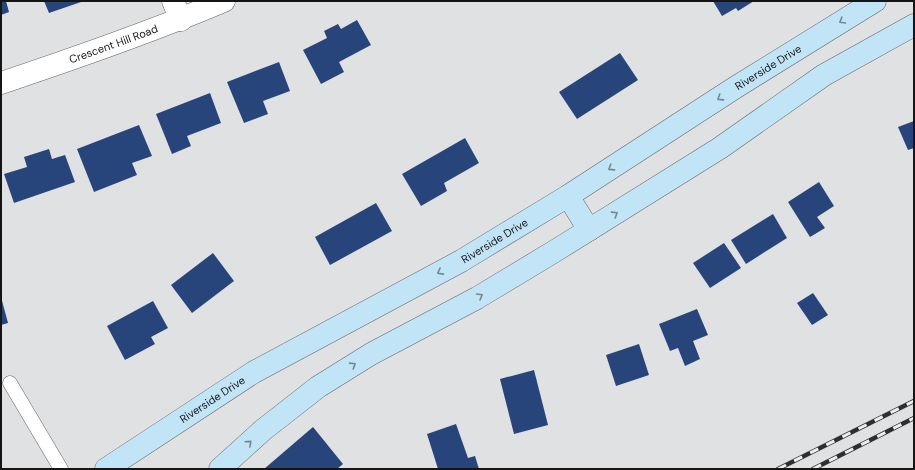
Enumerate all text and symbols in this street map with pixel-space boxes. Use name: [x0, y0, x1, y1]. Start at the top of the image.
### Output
one-way arrow: [839, 17, 846, 24]
street label: Crescent Hill Road: [67, 21, 160, 66]
street label: Riverside Drive: [732, 41, 804, 93]
one-way arrow: [717, 93, 724, 101]
one-way arrow: [608, 164, 615, 171]
one-way arrow: [611, 211, 618, 219]
street label: Riverside Drive: [459, 215, 530, 266]
one-way arrow: [437, 267, 444, 275]
one-way arrow: [476, 294, 483, 301]
one-way arrow: [349, 363, 356, 370]
street label: Riverside Drive: [177, 373, 248, 426]
one-way arrow: [244, 440, 252, 447]

